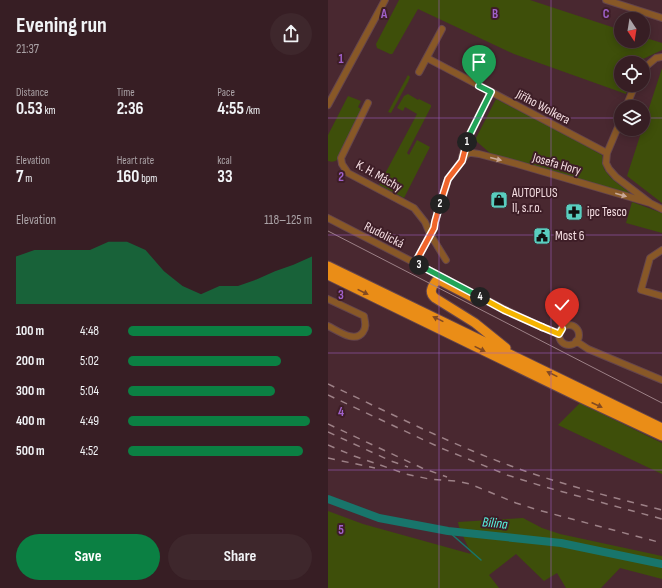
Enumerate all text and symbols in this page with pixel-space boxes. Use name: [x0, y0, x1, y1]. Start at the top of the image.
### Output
text: A: [380, 6, 388, 22]
text: B: [492, 6, 498, 22]
text: C: [603, 6, 610, 22]
text: Evening run: [16, 12, 107, 39]
north arrow: [614, 12, 650, 48]
map controls: [614, 12, 650, 136]
button: share: [270, 13, 312, 55]
text: 21:37: [16, 41, 39, 57]
pin: [462, 45, 496, 86]
text: 1: [338, 51, 344, 67]
icon: arrive: [468, 51, 490, 73]
button: locate: [614, 56, 650, 92]
text: Distance: [16, 86, 48, 99]
text: Time: [117, 86, 135, 99]
text: Pace: [217, 86, 235, 99]
street label: Jiřího Wolkera: [512, 86, 573, 128]
text: 0.53: [16, 99, 43, 119]
text: 2:36: [117, 99, 144, 119]
text: 4:55: [217, 99, 244, 119]
button: layers: [614, 100, 650, 136]
text: km: [43, 104, 56, 117]
text: /km: [244, 104, 260, 117]
pin: 1: [457, 132, 477, 152]
text: 1: [465, 135, 469, 148]
street label: Josefa Hory: [530, 149, 583, 179]
text: Elevation: [16, 154, 50, 167]
text: Heart rate: [117, 154, 154, 167]
text: kcal: [217, 154, 232, 167]
one-way arrow: [490, 156, 502, 162]
street label: K. H. Máchy: [353, 157, 405, 195]
text: 7: [16, 167, 23, 187]
text: 160: [117, 167, 139, 187]
text: 33: [217, 167, 233, 187]
text: 2: [338, 169, 344, 185]
text: m: [23, 172, 32, 185]
text: bpm: [139, 172, 157, 185]
place label: AUTOPLUS II, s.r.o.: [511, 185, 558, 216]
shop icon: AUTOPLUS II, s.r.o.: [489, 190, 509, 210]
one-way arrow: [615, 192, 627, 198]
pin: 2: [430, 194, 450, 214]
text: 2: [438, 197, 442, 210]
pharmacy icon: ipc Tesco: [564, 202, 584, 222]
place label: ipc Tesco: [587, 204, 627, 220]
text: Elevation: [16, 212, 56, 228]
text: 118–125 m: [264, 212, 312, 228]
street label: Rudolická: [361, 218, 407, 252]
public building icon: Most 6: [532, 226, 552, 246]
place label: Most 6: [555, 228, 585, 244]
pin: 3: [409, 255, 429, 275]
text: 3: [417, 258, 421, 271]
text: 3: [338, 287, 344, 303]
pin: 4: [470, 287, 490, 307]
one-way arrow: [357, 288, 369, 295]
pin: [545, 288, 579, 329]
text: 4: [477, 290, 483, 303]
icon: check: [551, 294, 573, 316]
one-way arrow: [432, 316, 444, 322]
text: 100 m: [16, 323, 44, 339]
text: 4:48: [80, 323, 99, 339]
one-way arrow: [474, 346, 486, 352]
text: 200 m: [16, 353, 45, 369]
text: 5:02: [80, 353, 99, 369]
one-way arrow: [546, 371, 558, 377]
text: 300 m: [16, 383, 45, 399]
text: 5:04: [80, 383, 99, 399]
one-way arrow: [591, 402, 603, 408]
text: 4: [338, 404, 344, 420]
text: 400 m: [16, 413, 45, 429]
text: 4:49: [80, 413, 99, 429]
text: 500 m: [16, 443, 45, 459]
text: 4:52: [80, 443, 98, 459]
water label: Bílina: [481, 513, 509, 533]
text: 5: [338, 522, 344, 538]
button: Save: [16, 534, 160, 580]
button: Share: [168, 534, 312, 580]

